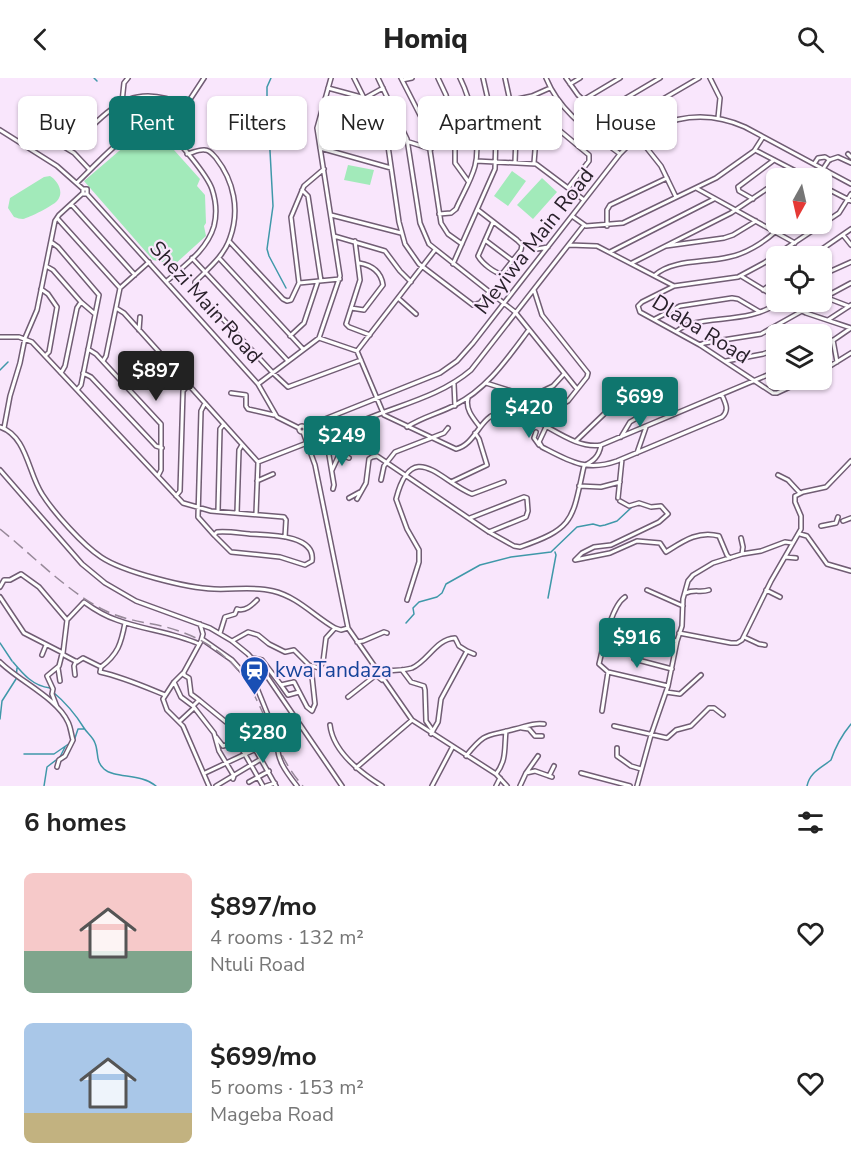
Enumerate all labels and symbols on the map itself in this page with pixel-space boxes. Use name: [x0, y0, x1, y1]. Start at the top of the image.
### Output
street label: Meyiwa Main Road: [468, 162, 600, 320]
north arrow: [766, 168, 832, 234]
street label: Shezi Main Road: [143, 235, 269, 369]
street label: Dlaba Road: [647, 288, 755, 370]
pin: $897: [120, 351, 192, 402]
pin: $699: [604, 377, 676, 428]
pin: $420: [493, 388, 565, 439]
pin: $249: [306, 416, 378, 467]
pin: $916: [601, 618, 673, 669]
station icon: kwaTandaza: [238, 654, 270, 696]
place label: kwaTandaza: [275, 656, 392, 684]
pin: $280: [227, 713, 299, 764]

